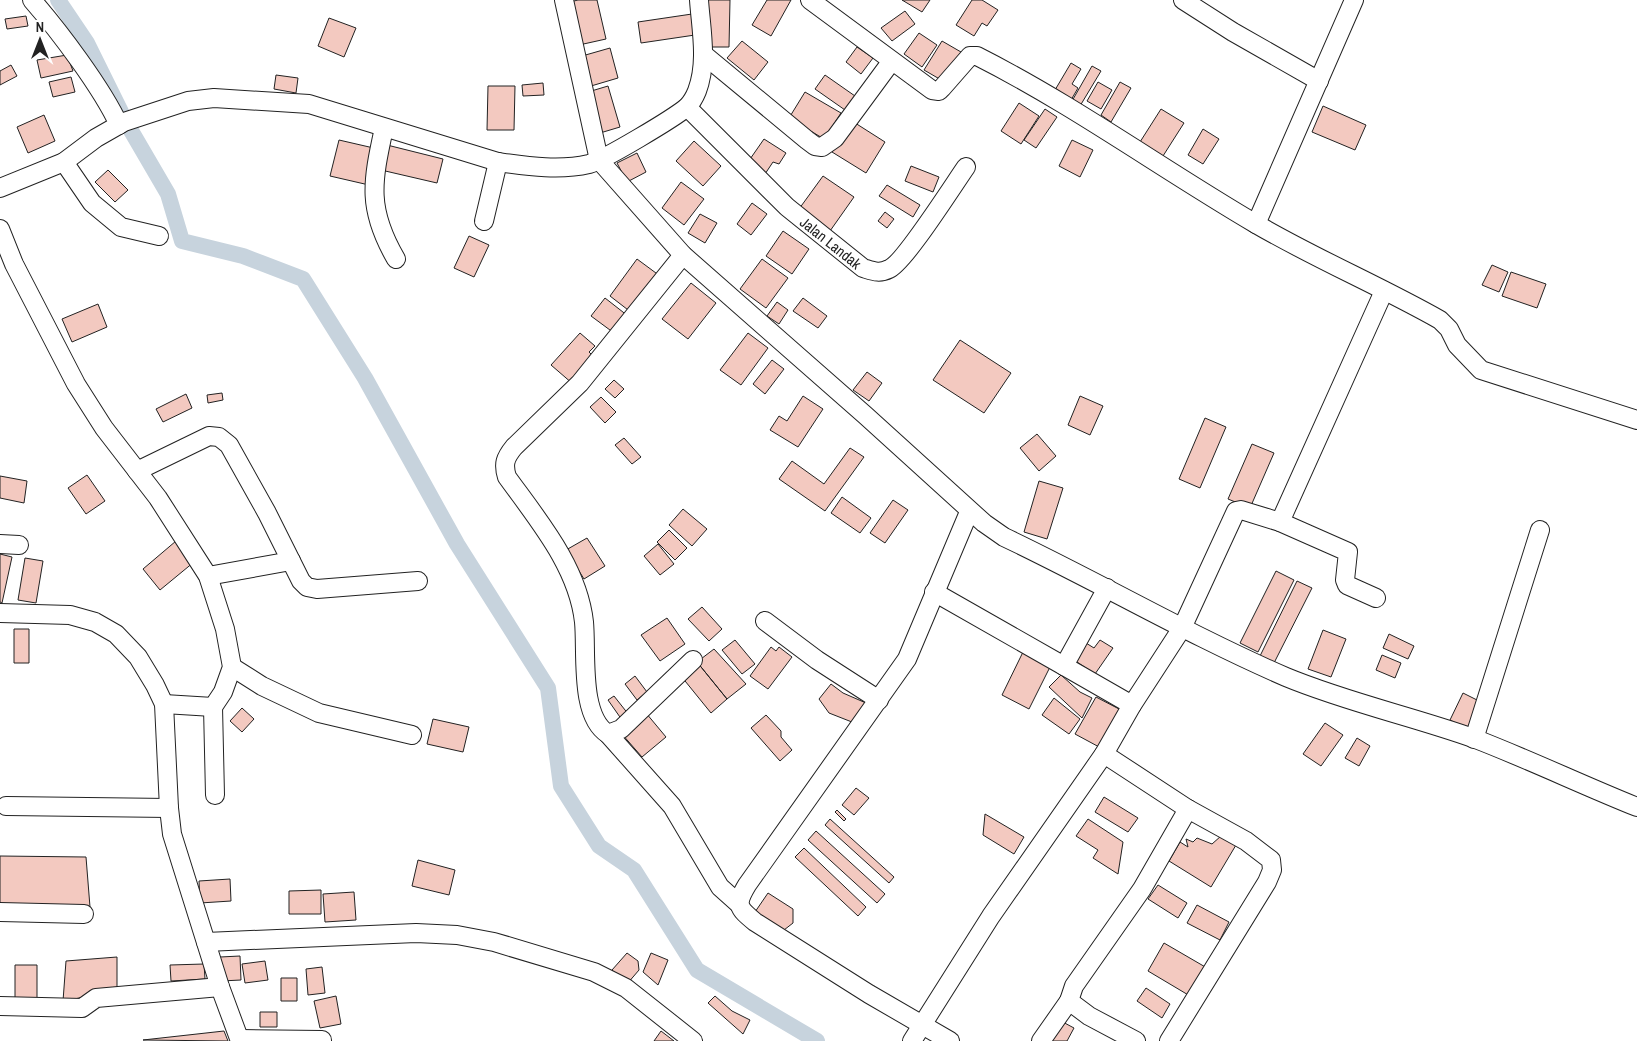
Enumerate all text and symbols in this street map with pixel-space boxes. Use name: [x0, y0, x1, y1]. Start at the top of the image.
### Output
north arrow: [15, 15, 65, 65]
text: N: [36, 18, 44, 36]
street label: Jalan Landak: [796, 211, 867, 274]

